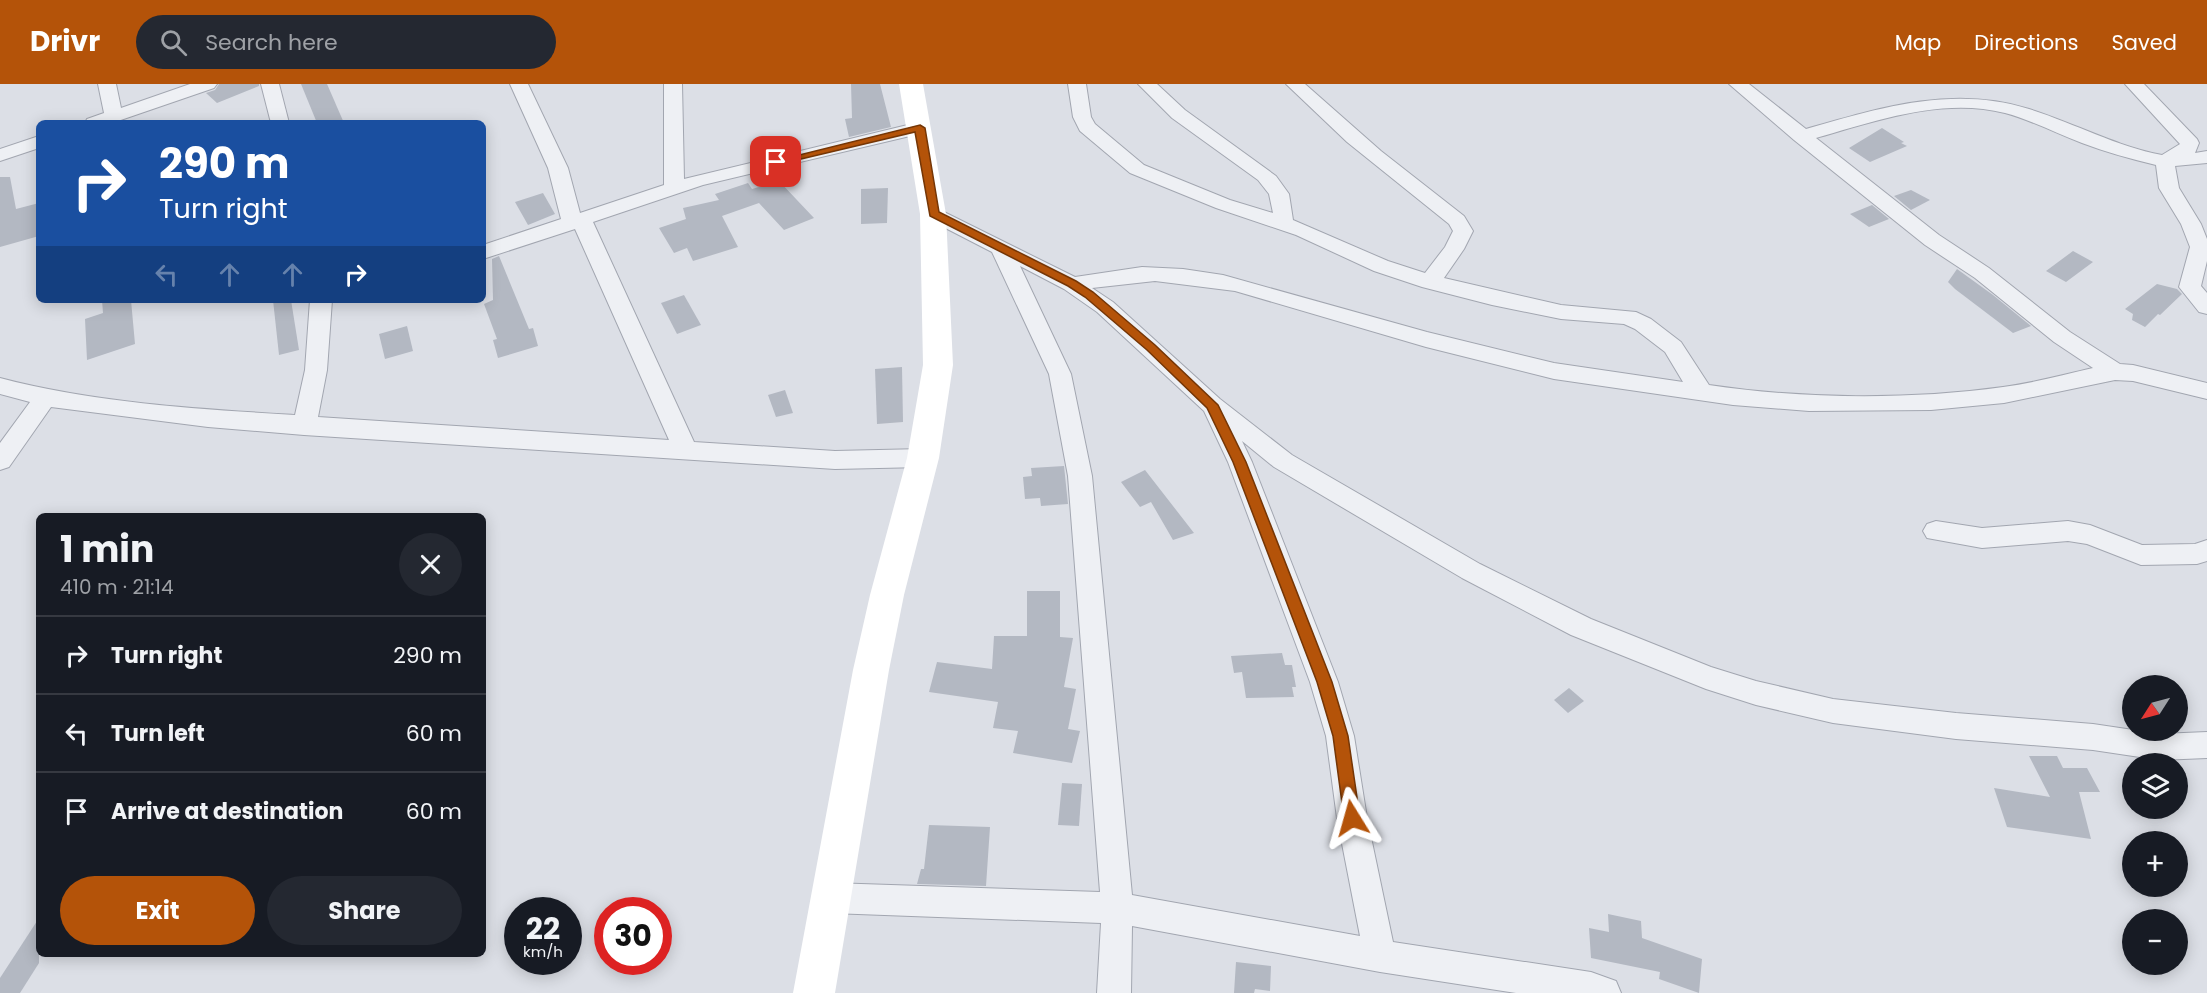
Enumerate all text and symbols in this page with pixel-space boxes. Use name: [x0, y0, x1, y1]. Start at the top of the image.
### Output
search box: [136, 15, 556, 69]
text: Drivr: [30, 22, 100, 61]
icon: search: [157, 26, 190, 59]
text: Search here: [205, 27, 338, 58]
text: Map: [1895, 28, 1941, 57]
text: Directions: [1974, 28, 2078, 57]
text: Saved: [2111, 28, 2177, 57]
text: 290 m: [159, 134, 290, 193]
pin: [750, 136, 801, 187]
icon: right: [60, 144, 138, 222]
icon: arrive: [759, 145, 792, 178]
text: Turn right: [159, 190, 288, 227]
icon: left: [150, 258, 183, 291]
icon: ahead: [213, 258, 246, 291]
icon: ahead: [276, 258, 309, 291]
icon: right: [339, 258, 372, 291]
text: 1 min: [60, 524, 154, 575]
button: close: [399, 533, 462, 596]
text: 410 m · 21:14: [60, 573, 174, 601]
icon: right: [60, 639, 93, 672]
text: Turn right: [111, 640, 222, 671]
text: 290 m: [393, 640, 462, 671]
north arrow: [2122, 675, 2188, 741]
map controls: [2122, 675, 2188, 975]
icon: left: [60, 717, 93, 750]
text: Turn left: [111, 718, 205, 749]
text: 60 m: [406, 718, 462, 749]
button: layers: [2122, 753, 2188, 819]
position arrow: [1320, 786, 1384, 850]
icon: arrive: [60, 795, 93, 828]
text: Arrive at destination: [111, 796, 343, 827]
text: 60 m: [406, 796, 462, 827]
button: +: [2122, 831, 2188, 897]
button: Exit: [60, 876, 255, 945]
button: Share: [267, 876, 462, 945]
speed limit sign: 30: [594, 897, 672, 975]
text: 22: [526, 907, 560, 950]
button: −: [2122, 909, 2188, 975]
text: km/h: [523, 941, 563, 962]

